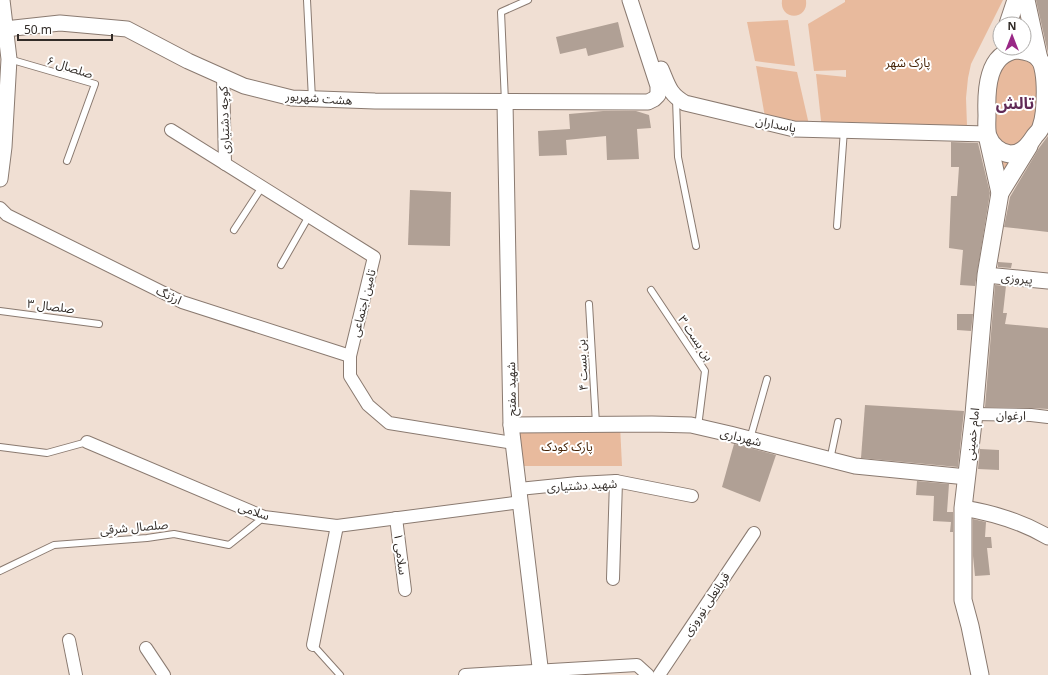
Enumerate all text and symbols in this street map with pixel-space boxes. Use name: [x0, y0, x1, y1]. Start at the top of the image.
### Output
scale bar: [18, 16, 112, 42]
north arrow: [992, 16, 1032, 56]
text: N: [1008, 18, 1016, 33]
text: 50 m: [24, 21, 52, 38]
street label: صلصال ۶: [45, 52, 95, 82]
park label: پارک شهر: [885, 54, 930, 71]
street label: کوچه دشتیاری: [214, 85, 234, 154]
street label: هشت شهریور: [284, 87, 353, 109]
district label: تالش: [996, 92, 1035, 114]
street label: پاسداران: [754, 112, 798, 136]
street label: تامین اجتماعی: [346, 267, 380, 339]
street label: پیروزی: [1000, 268, 1034, 288]
street label: ارژنگ: [154, 282, 185, 308]
street label: صلصال ۳: [26, 295, 76, 317]
street label: بن بست ۳: [675, 312, 717, 364]
street label: بن بست ۴: [572, 339, 592, 391]
street label: شهید مفتح: [502, 362, 521, 416]
street label: ارغوان: [996, 406, 1026, 424]
street label: امام خمینی: [961, 407, 984, 461]
street label: شهرداری: [719, 424, 763, 450]
park label: پارک کودک: [541, 438, 593, 455]
street label: شهید دشتیاری: [546, 475, 618, 495]
street label: سلامی: [236, 498, 272, 524]
street label: صلصال شرقی: [99, 516, 169, 538]
street label: سلامی ۱: [390, 532, 412, 576]
street label: قربانعلی نوروزی: [678, 569, 734, 639]

